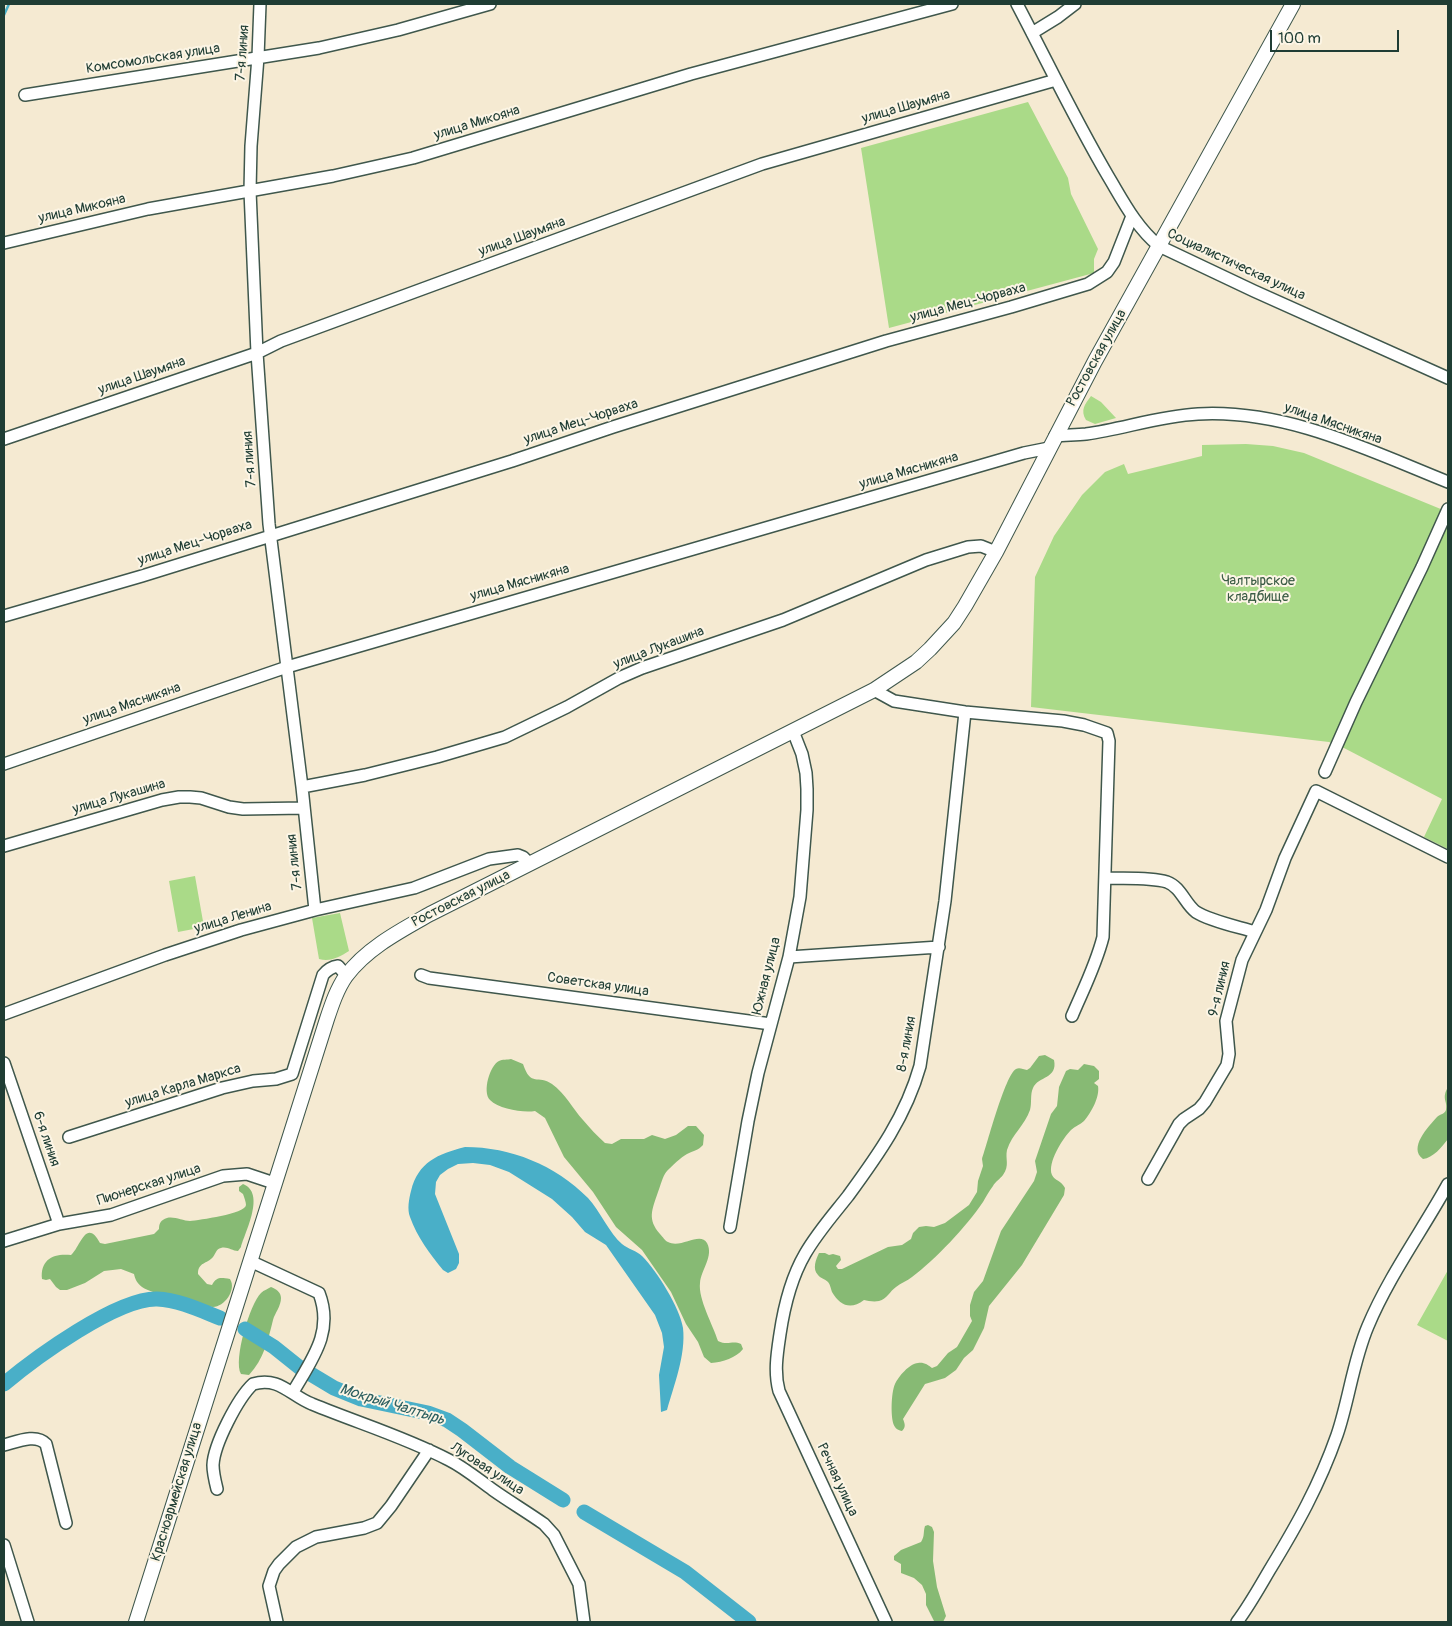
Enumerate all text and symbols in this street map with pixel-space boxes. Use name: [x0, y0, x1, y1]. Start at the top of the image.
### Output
scale bar: [1272, 20, 1401, 52]
street label: 7-я линия: [233, 24, 253, 82]
text: 100 m: [1278, 29, 1321, 48]
street label: Комсомольская улица: [85, 40, 221, 78]
street label: улица Шаумяна: [860, 86, 952, 128]
street label: улица Микояна: [432, 102, 522, 144]
street label: улица Микояна: [37, 191, 127, 227]
street label: улица Шаумяна: [476, 214, 568, 260]
street label: Социалистическая улица: [1164, 226, 1308, 304]
street label: улица Мец-Чорваха: [908, 279, 1028, 327]
street label: Ростовская улица: [1063, 307, 1131, 409]
street label: улица Шаумяна: [96, 353, 188, 399]
street label: улица Мец-Чорваха: [522, 396, 640, 448]
street label: улица Мясникяна: [1282, 399, 1384, 449]
street label: 7-я линия: [240, 430, 260, 488]
street label: улица Мясникяна: [858, 449, 960, 493]
street label: улица Мец-Чорваха: [136, 517, 254, 569]
street label: улица Мясникяна: [469, 561, 571, 605]
park label: Чалтырское кладбище: [1221, 573, 1295, 606]
street label: улица Лукашина: [611, 623, 707, 673]
street label: улица Мясникяна: [81, 679, 183, 729]
street label: улица Лукашина: [71, 776, 167, 818]
street label: 7-я линия: [284, 833, 306, 891]
street label: Ростовская улица: [409, 867, 513, 931]
street label: улица Ленина: [192, 898, 274, 938]
street label: Южная улица: [749, 936, 785, 1016]
street label: 9-я линия: [1205, 960, 1235, 1018]
street label: Советская улица: [546, 970, 650, 1000]
street label: 8-я линия: [894, 1015, 920, 1073]
street label: улица Карла Маркса: [123, 1060, 243, 1112]
street label: 6-я линия: [29, 1109, 63, 1169]
street label: Пионерская улица: [95, 1160, 203, 1210]
water label: Мокрый Чалтырь: [337, 1380, 447, 1430]
street label: Красноармейская улица: [148, 1421, 206, 1563]
street label: Луговая улица: [447, 1439, 527, 1499]
street label: Речная улица: [813, 1441, 861, 1519]

